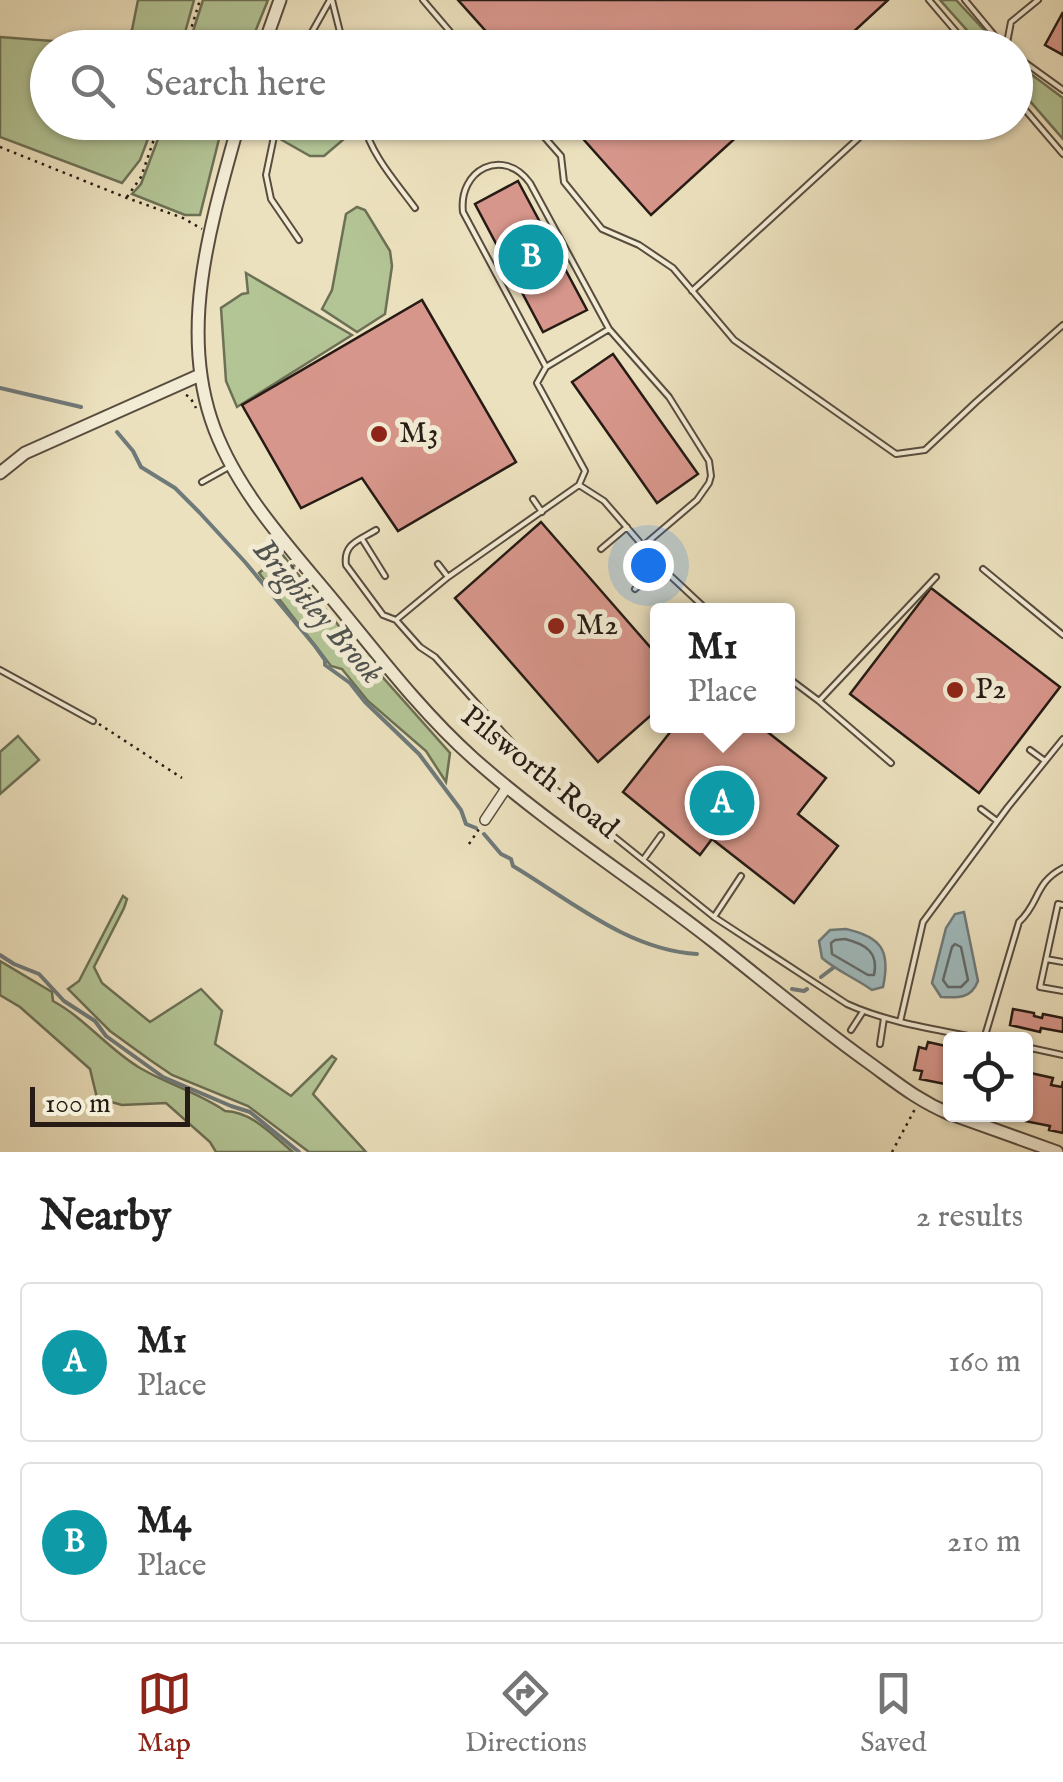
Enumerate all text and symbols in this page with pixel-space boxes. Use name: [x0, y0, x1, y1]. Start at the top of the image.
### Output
search box: [30, 30, 1033, 140]
icon: search: [65, 58, 120, 113]
text: Search here: [145, 61, 326, 109]
pin: B: [498, 220, 564, 294]
place label: M3: [399, 415, 438, 453]
marker: M3: [368, 423, 390, 445]
water label: Brightley Brook: [243, 531, 391, 693]
your location: [623, 540, 674, 591]
popup: [650, 603, 795, 733]
place label: M2: [576, 607, 618, 645]
marker: M2: [545, 615, 567, 637]
text: M1: [688, 624, 738, 672]
place label: P2: [975, 671, 1006, 709]
text: Place: [688, 672, 757, 713]
marker: P2: [944, 679, 966, 701]
street label: Pilsworth Road: [453, 698, 626, 849]
pin: A: [690, 766, 754, 840]
map controls: [943, 1032, 1033, 1122]
button: locate: [943, 1032, 1033, 1122]
scale bar: [30, 1082, 190, 1126]
text: 100 m: [45, 1087, 111, 1122]
text: Nearby: [40, 1191, 171, 1244]
text: 2 results: [916, 1197, 1023, 1238]
text: M1: [137, 1318, 187, 1366]
text: A: [64, 1342, 85, 1383]
text: 160 m: [948, 1342, 1021, 1383]
text: Place: [137, 1366, 207, 1407]
text: M4: [137, 1498, 191, 1546]
text: B: [64, 1522, 85, 1563]
text: 210 m: [947, 1522, 1021, 1563]
text: Place: [137, 1546, 207, 1587]
tab: Map: [137, 1666, 192, 1761]
tab: Directions: [465, 1666, 587, 1761]
tab: Saved: [860, 1666, 926, 1761]

